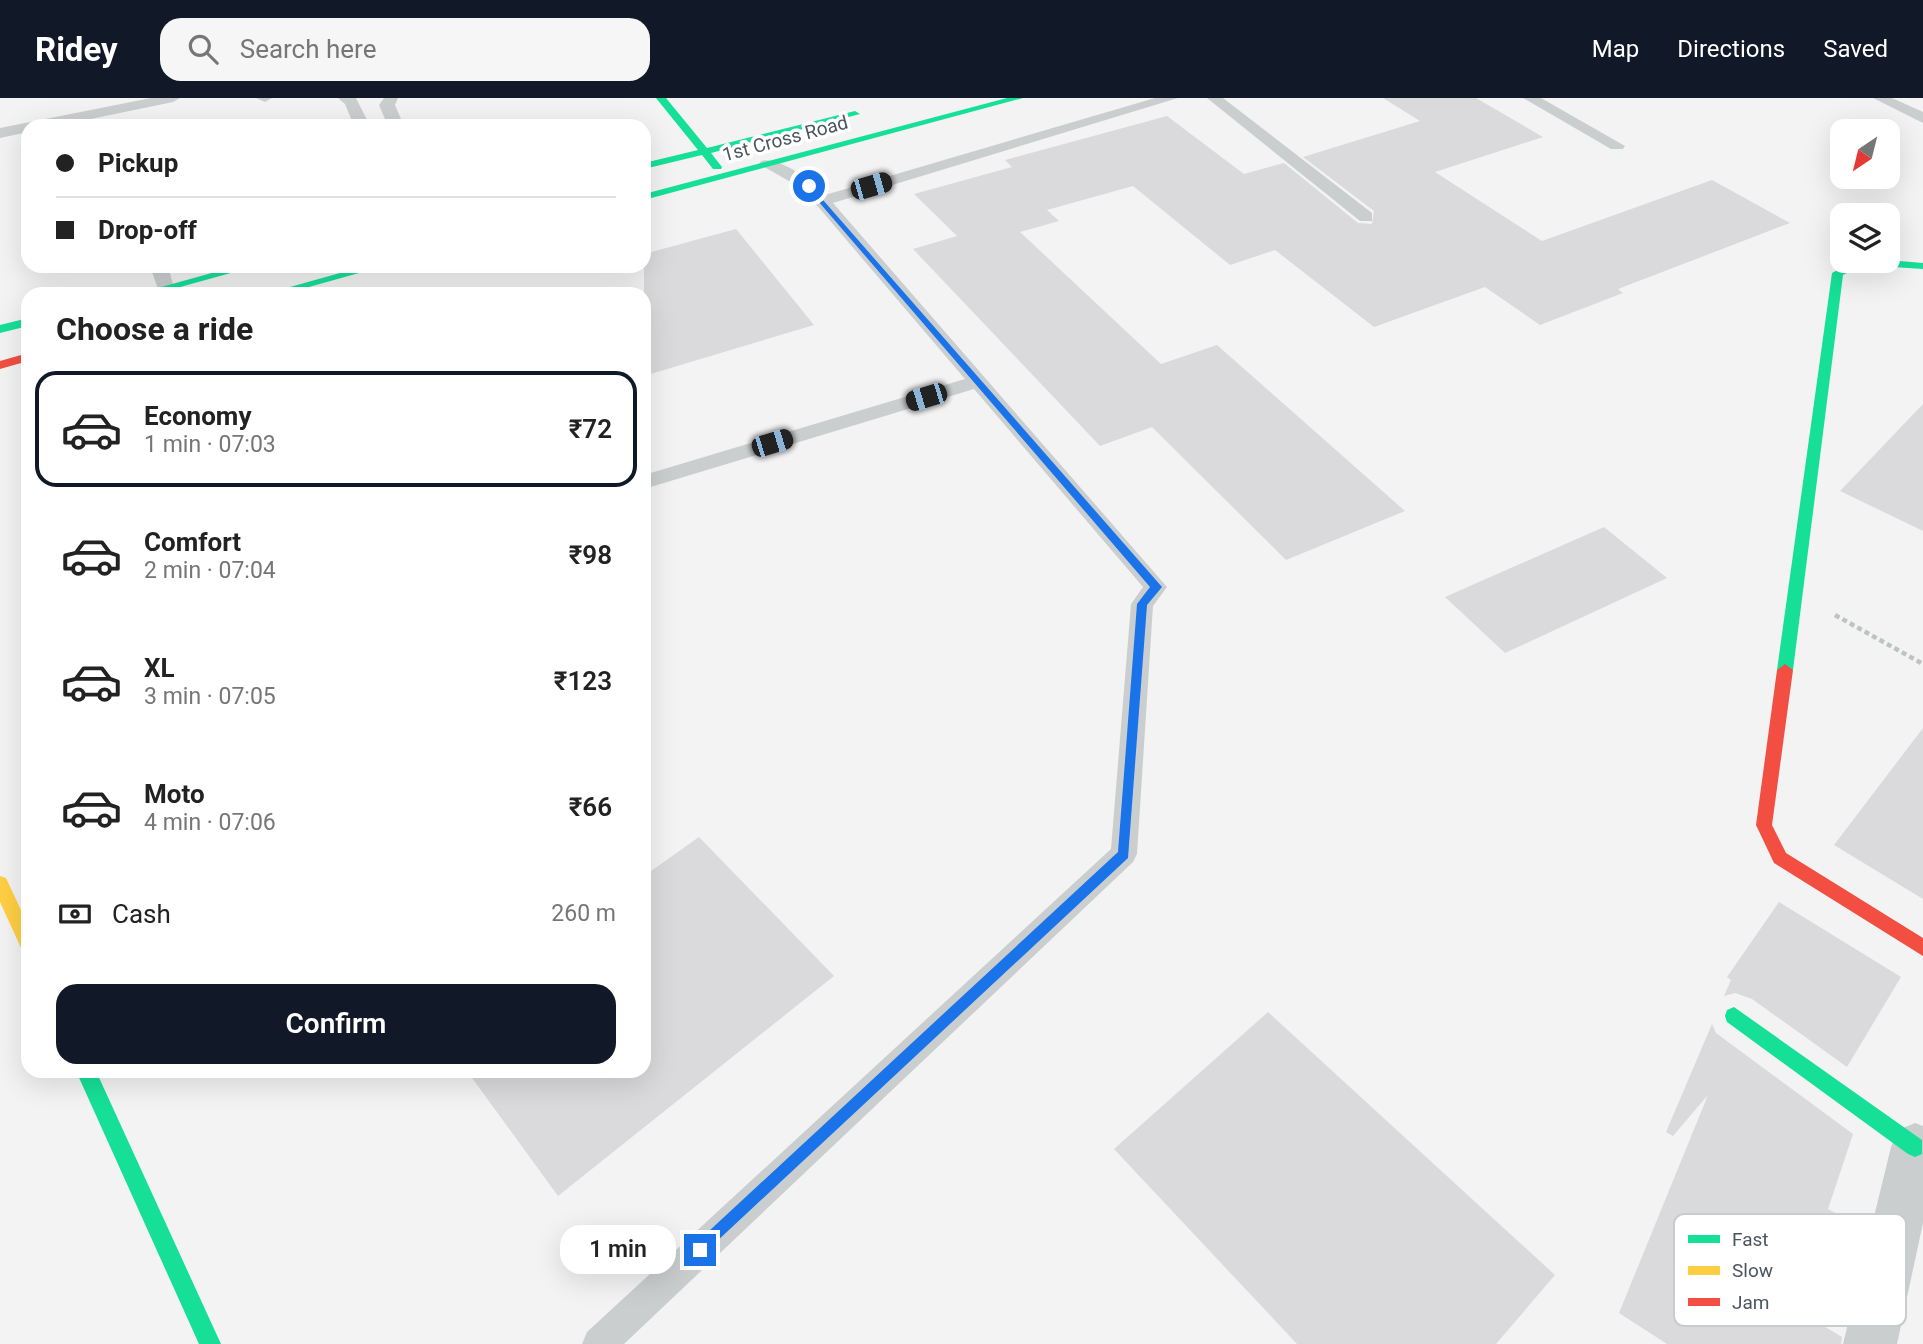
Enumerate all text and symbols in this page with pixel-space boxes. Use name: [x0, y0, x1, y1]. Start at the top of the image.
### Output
search box: [160, 18, 650, 81]
text: Ridey: [35, 30, 118, 69]
icon: search: [184, 30, 222, 68]
text: Search here: [240, 34, 376, 64]
text: Map: [1592, 35, 1639, 63]
text: Directions: [1677, 35, 1785, 63]
text: Saved: [1823, 35, 1888, 63]
street label: 1st Cross Road: [720, 111, 850, 166]
north arrow: [1830, 119, 1900, 189]
map controls: [1830, 119, 1900, 273]
text: Pickup: [98, 148, 178, 178]
route start: [793, 170, 825, 202]
car: [848, 170, 895, 202]
button: layers: [1830, 203, 1900, 273]
text: Drop-off: [98, 215, 197, 245]
text: Choose a ride: [56, 310, 253, 348]
car: [903, 381, 950, 413]
icon: car: [60, 398, 123, 461]
text: Economy: [144, 401, 251, 431]
text: ₹72: [569, 414, 612, 444]
car: [749, 427, 796, 459]
text: 1 min · 07:03: [144, 431, 276, 458]
icon: car: [60, 524, 123, 587]
text: Comfort: [144, 527, 241, 557]
text: ₹98: [569, 540, 612, 570]
text: 2 min · 07:04: [144, 557, 276, 584]
icon: car: [60, 650, 123, 713]
text: XL: [144, 653, 175, 683]
text: ₹123: [554, 666, 612, 696]
text: 3 min · 07:05: [144, 683, 276, 710]
icon: car: [60, 776, 123, 839]
text: Moto: [144, 779, 205, 809]
text: ₹66: [569, 792, 612, 822]
text: 4 min · 07:06: [144, 809, 276, 836]
icon: cash: [56, 895, 94, 933]
text: Cash: [112, 899, 171, 929]
text: 260 m: [551, 900, 616, 927]
button: Confirm: [56, 984, 616, 1064]
legend: [1674, 1214, 1906, 1326]
callout: 1 min: [560, 1226, 676, 1274]
text: Fast: [1732, 1228, 1769, 1251]
route end: [684, 1234, 716, 1266]
text: 1 min: [589, 1236, 647, 1263]
text: Slow: [1732, 1259, 1773, 1282]
text: Jam: [1732, 1291, 1769, 1314]

